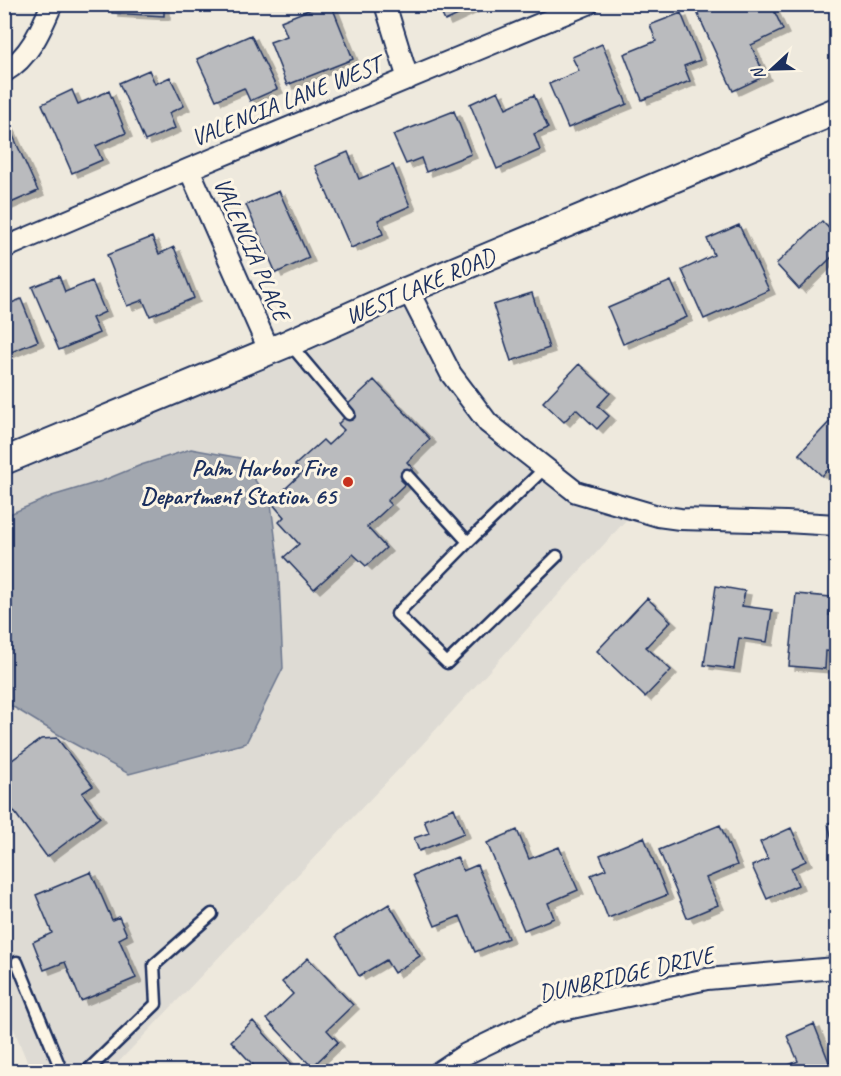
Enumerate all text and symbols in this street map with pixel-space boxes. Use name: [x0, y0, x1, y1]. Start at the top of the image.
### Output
north arrow: [742, 39, 802, 99]
street label: VALENCIA LANE WEST: [187, 47, 391, 153]
text: N: [747, 63, 770, 83]
street label: VALENCIA PLACE: [207, 173, 298, 328]
street label: WEST LAKE ROAD: [341, 240, 501, 331]
place label: Palm Harbor Fire Department Station 65: [141, 453, 339, 511]
marker: Palm Harbor Fire Department Station 65: [341, 475, 355, 489]
street label: DUNBRIDGE DRIVE: [536, 939, 719, 1009]

